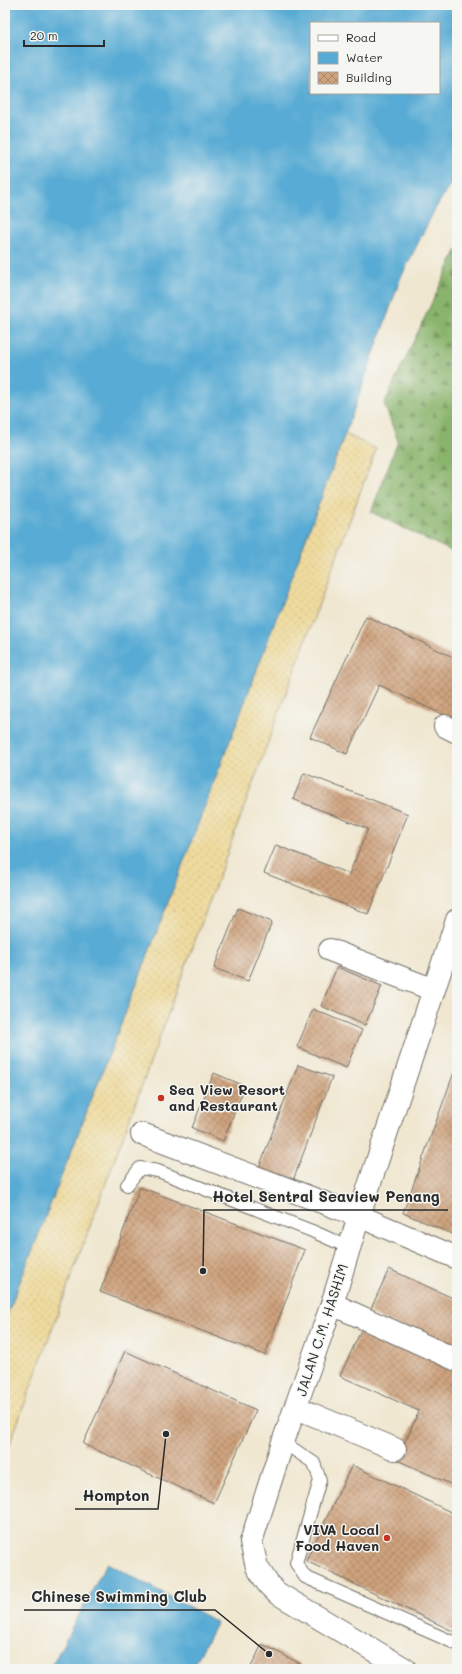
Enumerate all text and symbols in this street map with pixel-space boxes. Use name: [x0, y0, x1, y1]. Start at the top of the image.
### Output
scale bar: [24, 22, 104, 48]
legend: [310, 22, 440, 94]
text: 20 m: [30, 27, 58, 43]
text: Road: [346, 29, 376, 45]
text: Water: [346, 49, 383, 65]
text: Building: [346, 69, 392, 85]
place label: Sea View Resort and Restaurant: [169, 1080, 285, 1115]
marker: Sea View Resort and Restaurant: [156, 1093, 166, 1103]
callout: Hotel Sentral Seaview Penang: [204, 1183, 448, 1210]
text: Hotel Sentral Seaview Penang: [212, 1186, 440, 1206]
street label: JALAN C.M. HASHIM: [291, 1261, 352, 1398]
callout: Hompton: [75, 1482, 158, 1509]
text: Hompton: [83, 1485, 149, 1505]
place label: VIVA Local Food Haven: [295, 1520, 379, 1555]
marker: VIVA Local Food Haven: [382, 1533, 392, 1543]
callout: Chinese Swimming Club: [24, 1583, 215, 1610]
text: Chinese Swimming Club: [31, 1586, 207, 1606]

